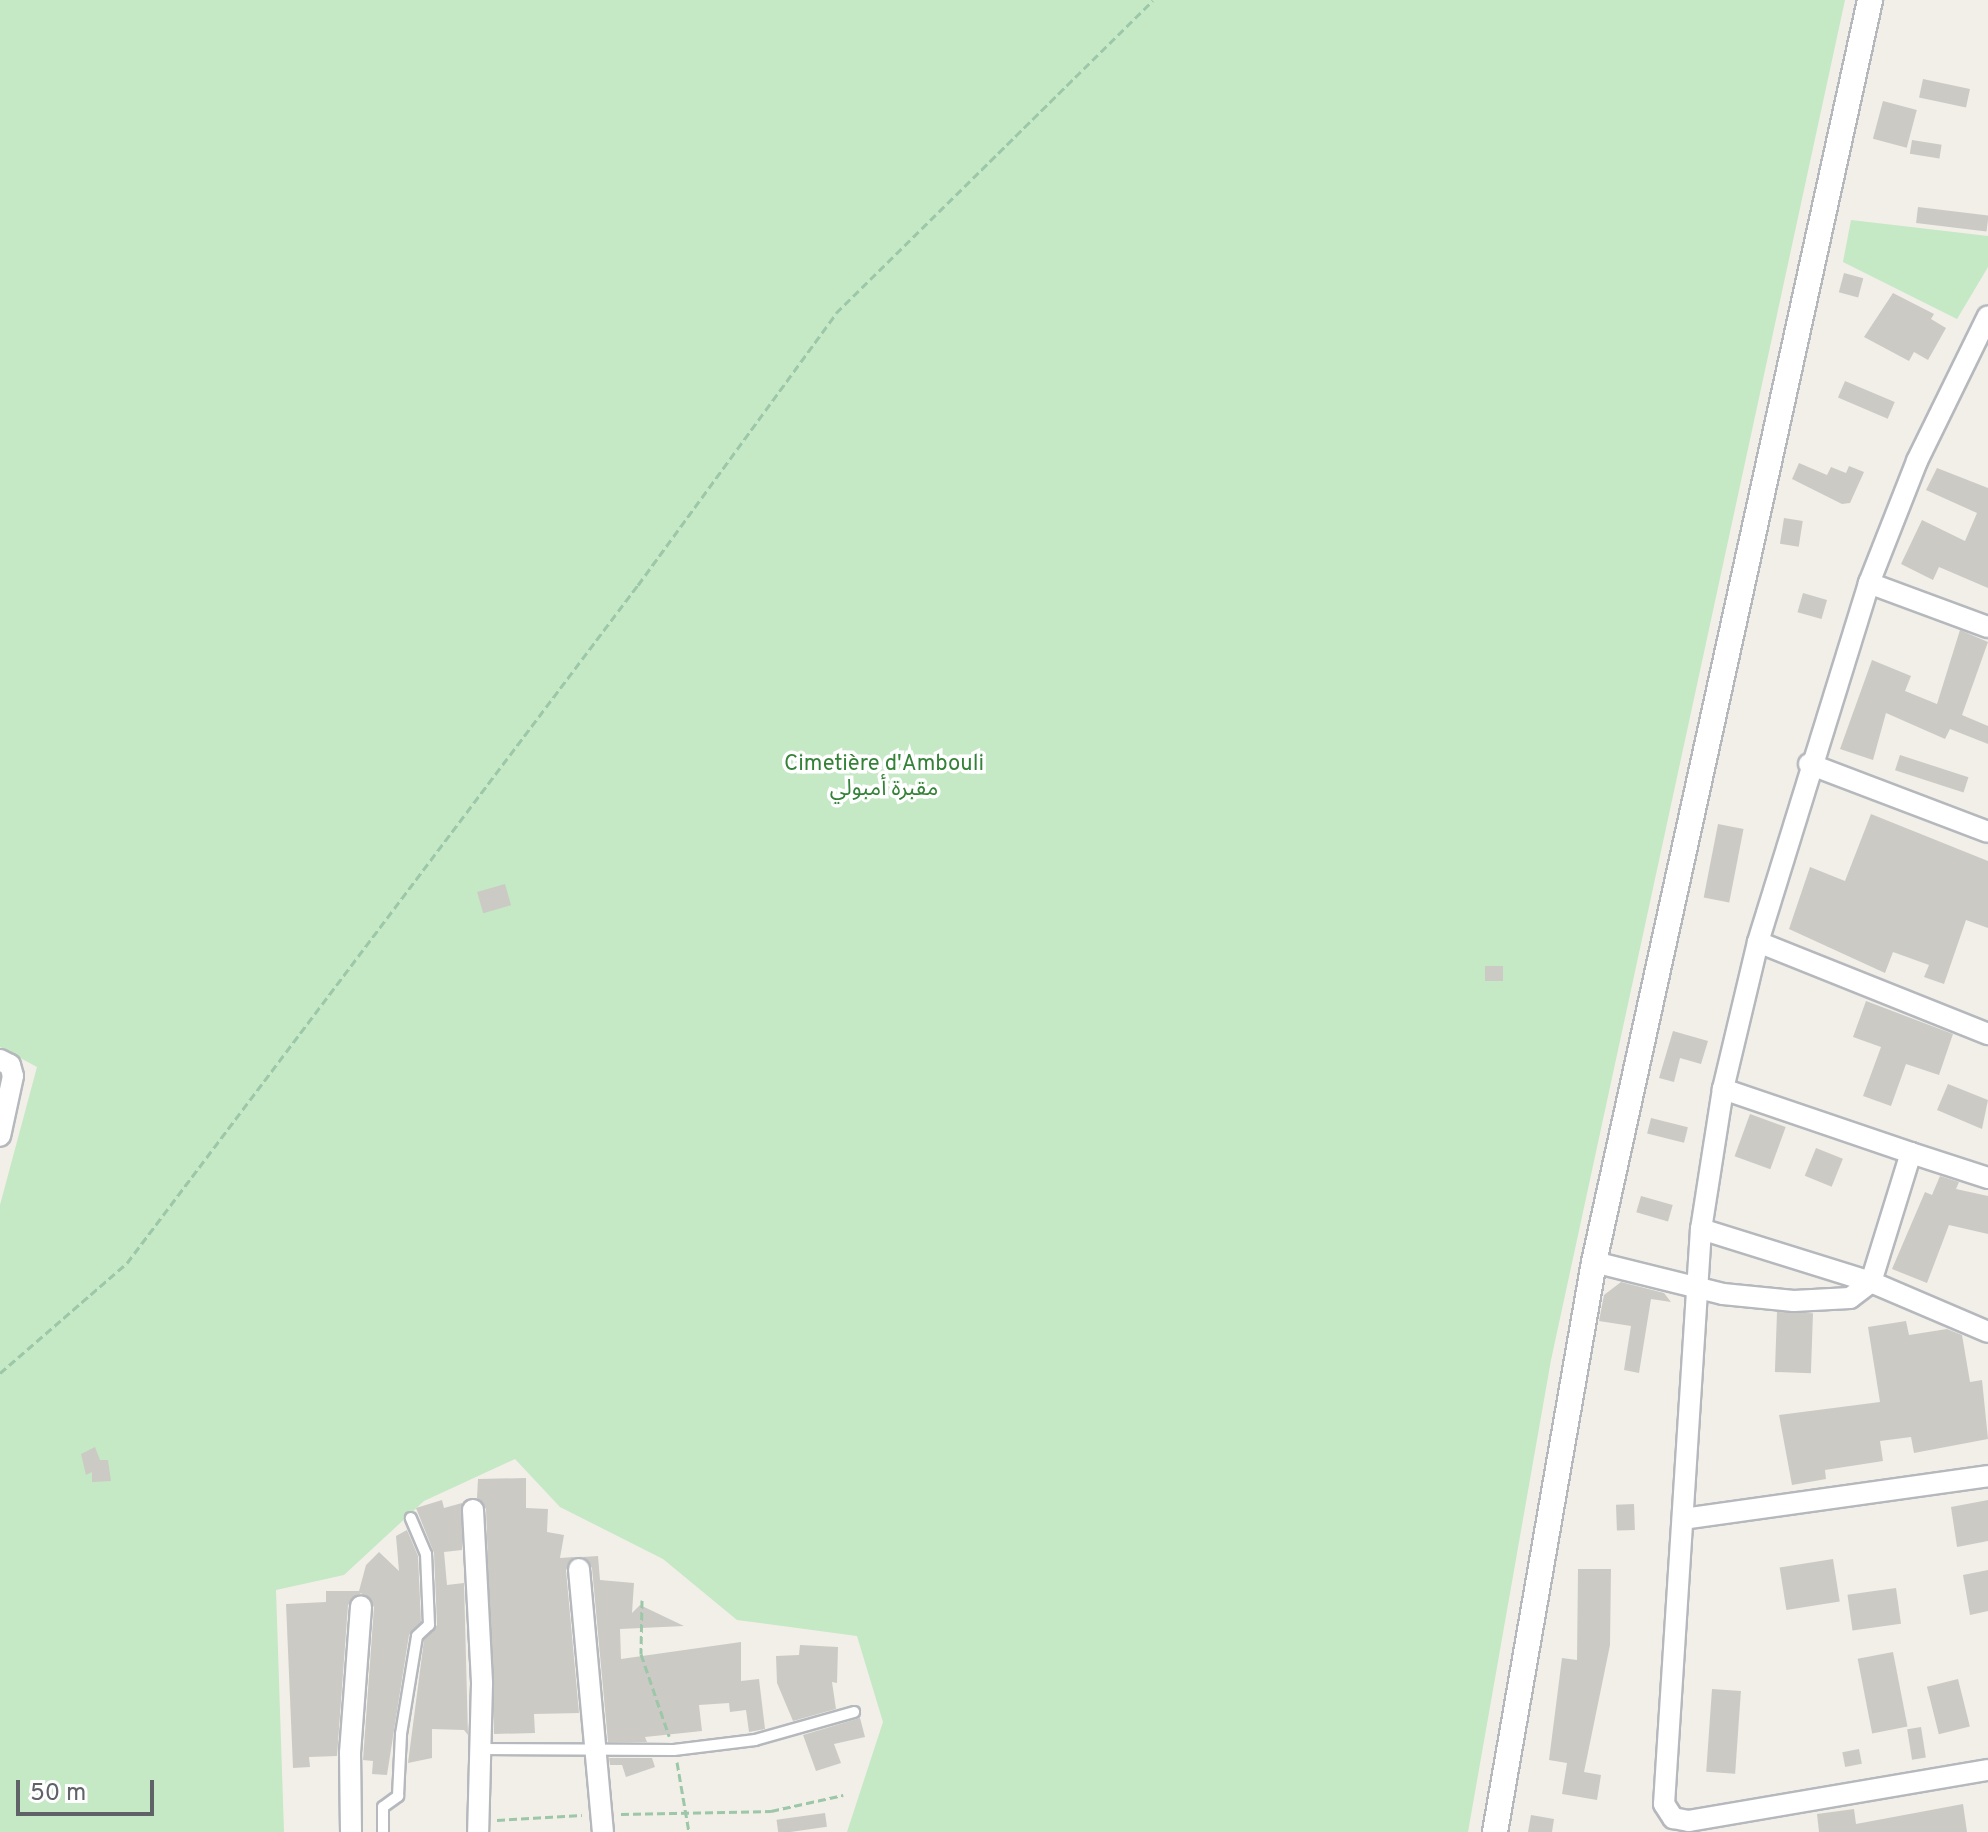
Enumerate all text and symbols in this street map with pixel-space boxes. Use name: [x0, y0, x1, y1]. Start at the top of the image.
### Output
park label: Cimetière d'Ambouli مقبرة أمبولي: [784, 751, 984, 802]
scale bar: [20, 1764, 158, 1814]
text: 50 m: [30, 1779, 86, 1809]

